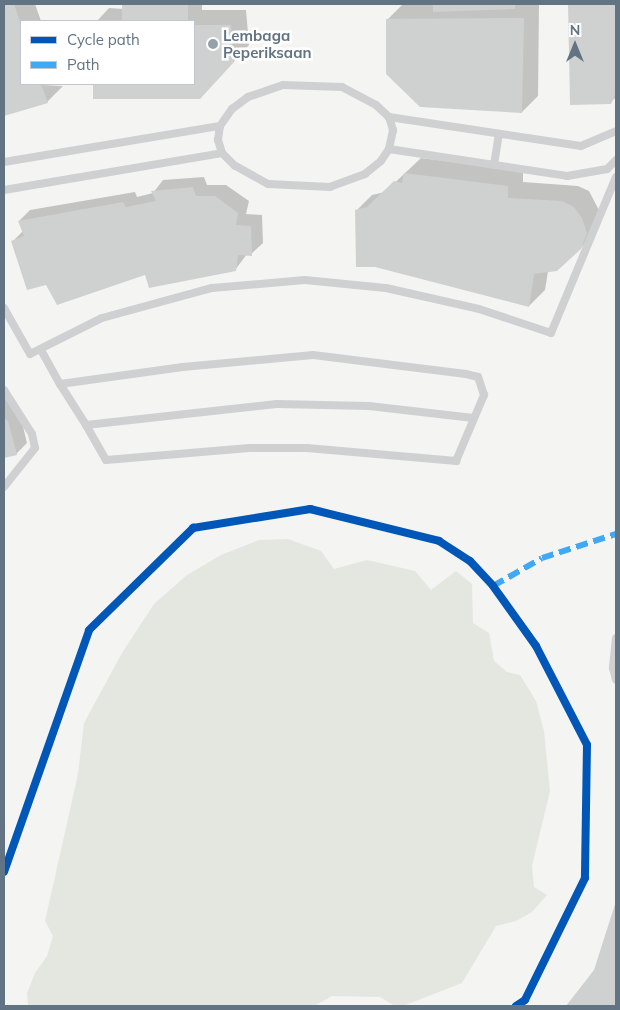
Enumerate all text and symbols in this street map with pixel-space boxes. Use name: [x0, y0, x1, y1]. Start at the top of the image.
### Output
legend: [20, 20, 195, 85]
north arrow: [550, 20, 600, 70]
text: N: [570, 21, 580, 39]
place label: Lembaga Peperiksaan: [223, 26, 311, 61]
text: Cycle path: [67, 30, 140, 49]
marker: Lembaga Peperiksaan: [207, 38, 219, 50]
text: Path: [67, 55, 99, 74]

